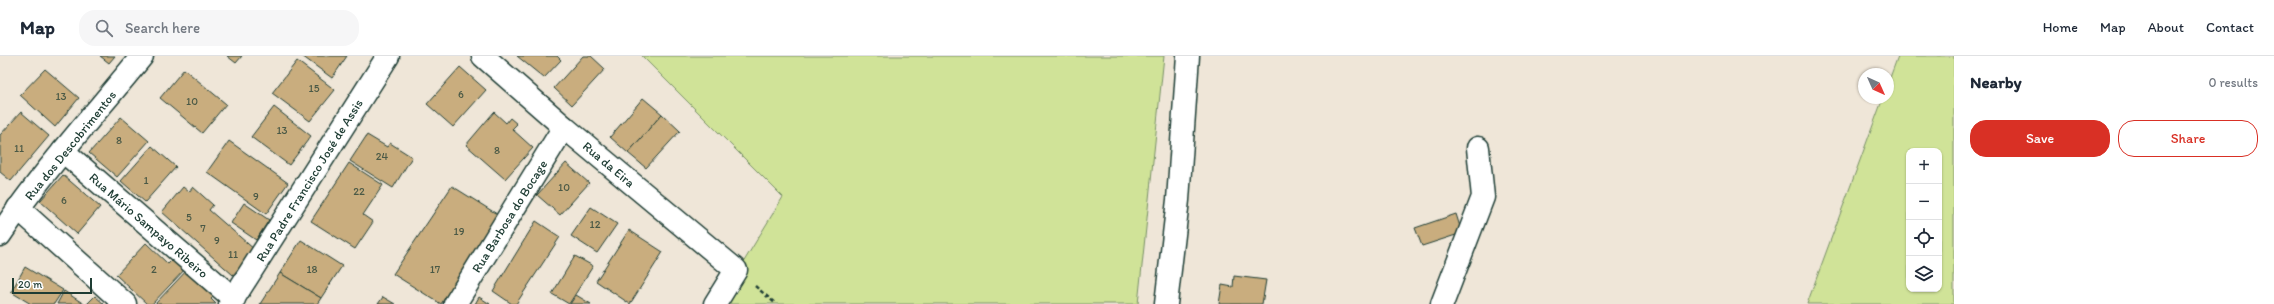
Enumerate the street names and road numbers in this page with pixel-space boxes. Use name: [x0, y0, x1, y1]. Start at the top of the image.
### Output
street label: Rua dos Descobrimentos: [22, 87, 119, 203]
street label: Rua Padre Francisco José de Assis: [253, 96, 366, 264]
street label: Rua da Eira: [580, 138, 638, 191]
street label: Rua Barbosa do Bocage: [469, 157, 550, 275]
street label: Rua Mário Sampayo Ribeiro: [86, 170, 211, 281]

